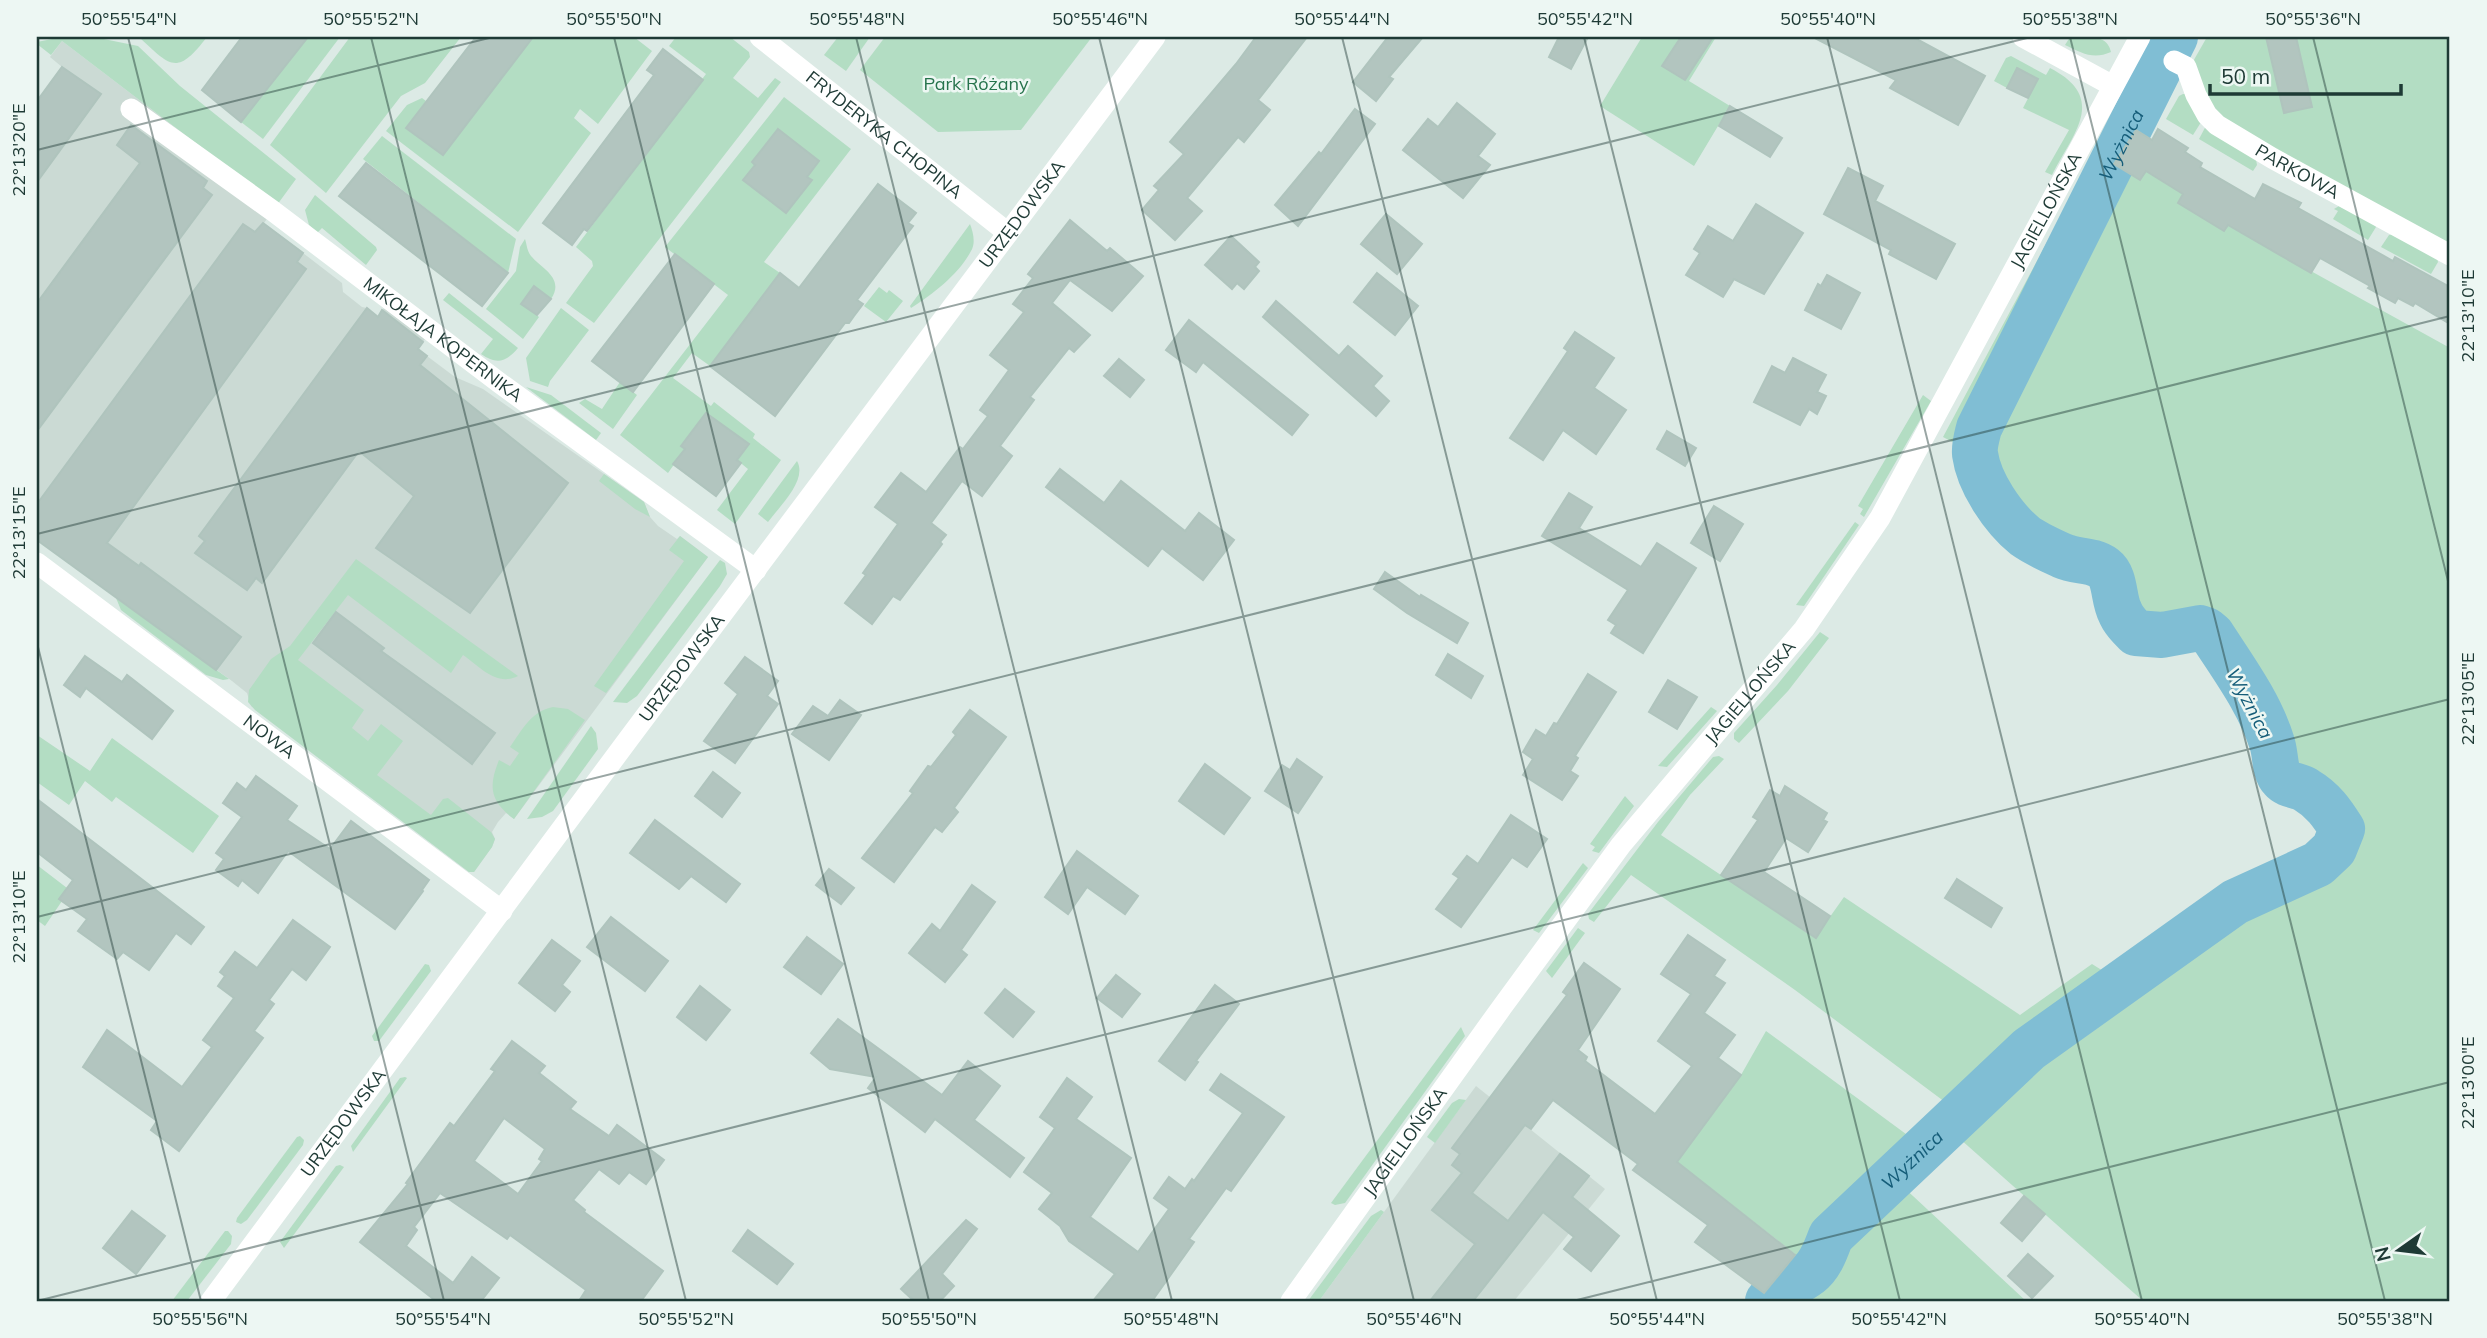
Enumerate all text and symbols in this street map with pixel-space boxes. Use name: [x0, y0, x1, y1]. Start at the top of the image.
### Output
text: 50°55'54"N: [81, 7, 177, 30]
text: 50°55'52"N: [323, 7, 419, 30]
text: 50°55'50"N: [566, 7, 662, 30]
text: 50°55'48"N: [809, 7, 905, 30]
text: 50°55'46"N: [1052, 7, 1148, 30]
text: 50°55'44"N: [1294, 7, 1390, 30]
text: 50°55'42"N: [1537, 7, 1633, 30]
text: 50°55'40"N: [1780, 7, 1876, 30]
text: 50°55'38"N: [2022, 7, 2118, 30]
text: 50°55'36"N: [2265, 7, 2361, 30]
scale bar: [2210, 52, 2401, 96]
text: 50 m: [2221, 63, 2270, 89]
street label: FRYDERYKA CHOPINA: [801, 66, 967, 203]
park label: Park Różany: [923, 72, 1029, 95]
text: 22°13'20"E: [7, 103, 30, 197]
water label: Wyżnica: [2093, 105, 2149, 185]
street label: PARKOWA: [2251, 139, 2344, 204]
street label: JAGIELLOŃSKA: [2005, 148, 2087, 273]
street label: URZĘDOWSKA: [974, 155, 1070, 273]
text: 22°13'10"E: [2456, 269, 2479, 363]
street label: MIKOŁAJA KOPERNIKA: [359, 272, 527, 407]
text: 22°13'15"E: [7, 486, 30, 580]
street label: URZĘDOWSKA: [633, 609, 729, 726]
street label: JAGIELLOŃSKA: [1699, 635, 1800, 749]
text: 22°13'05"E: [2456, 652, 2479, 746]
water label: Wyżnica: [2221, 663, 2279, 743]
street label: NOWA: [239, 709, 300, 763]
text: 22°13'10"E: [7, 870, 30, 964]
text: 22°13'00"E: [2456, 1036, 2479, 1130]
street label: URZĘDOWSKA: [295, 1064, 391, 1181]
street label: JAGIELLOŃSKA: [1358, 1082, 1452, 1201]
water label: Wyżnica: [1876, 1125, 1948, 1195]
north arrow: [2364, 1216, 2434, 1286]
text: N: [2369, 1244, 2396, 1264]
text: 50°55'56"N: [152, 1307, 248, 1330]
text: 50°55'54"N: [395, 1307, 491, 1330]
text: 50°55'52"N: [638, 1307, 734, 1330]
text: 50°55'50"N: [881, 1307, 977, 1330]
text: 50°55'48"N: [1123, 1307, 1219, 1330]
text: 50°55'46"N: [1366, 1307, 1462, 1330]
text: 50°55'44"N: [1609, 1307, 1705, 1330]
text: 50°55'42"N: [1851, 1307, 1947, 1330]
text: 50°55'40"N: [2094, 1307, 2190, 1330]
text: 50°55'38"N: [2337, 1307, 2433, 1330]

